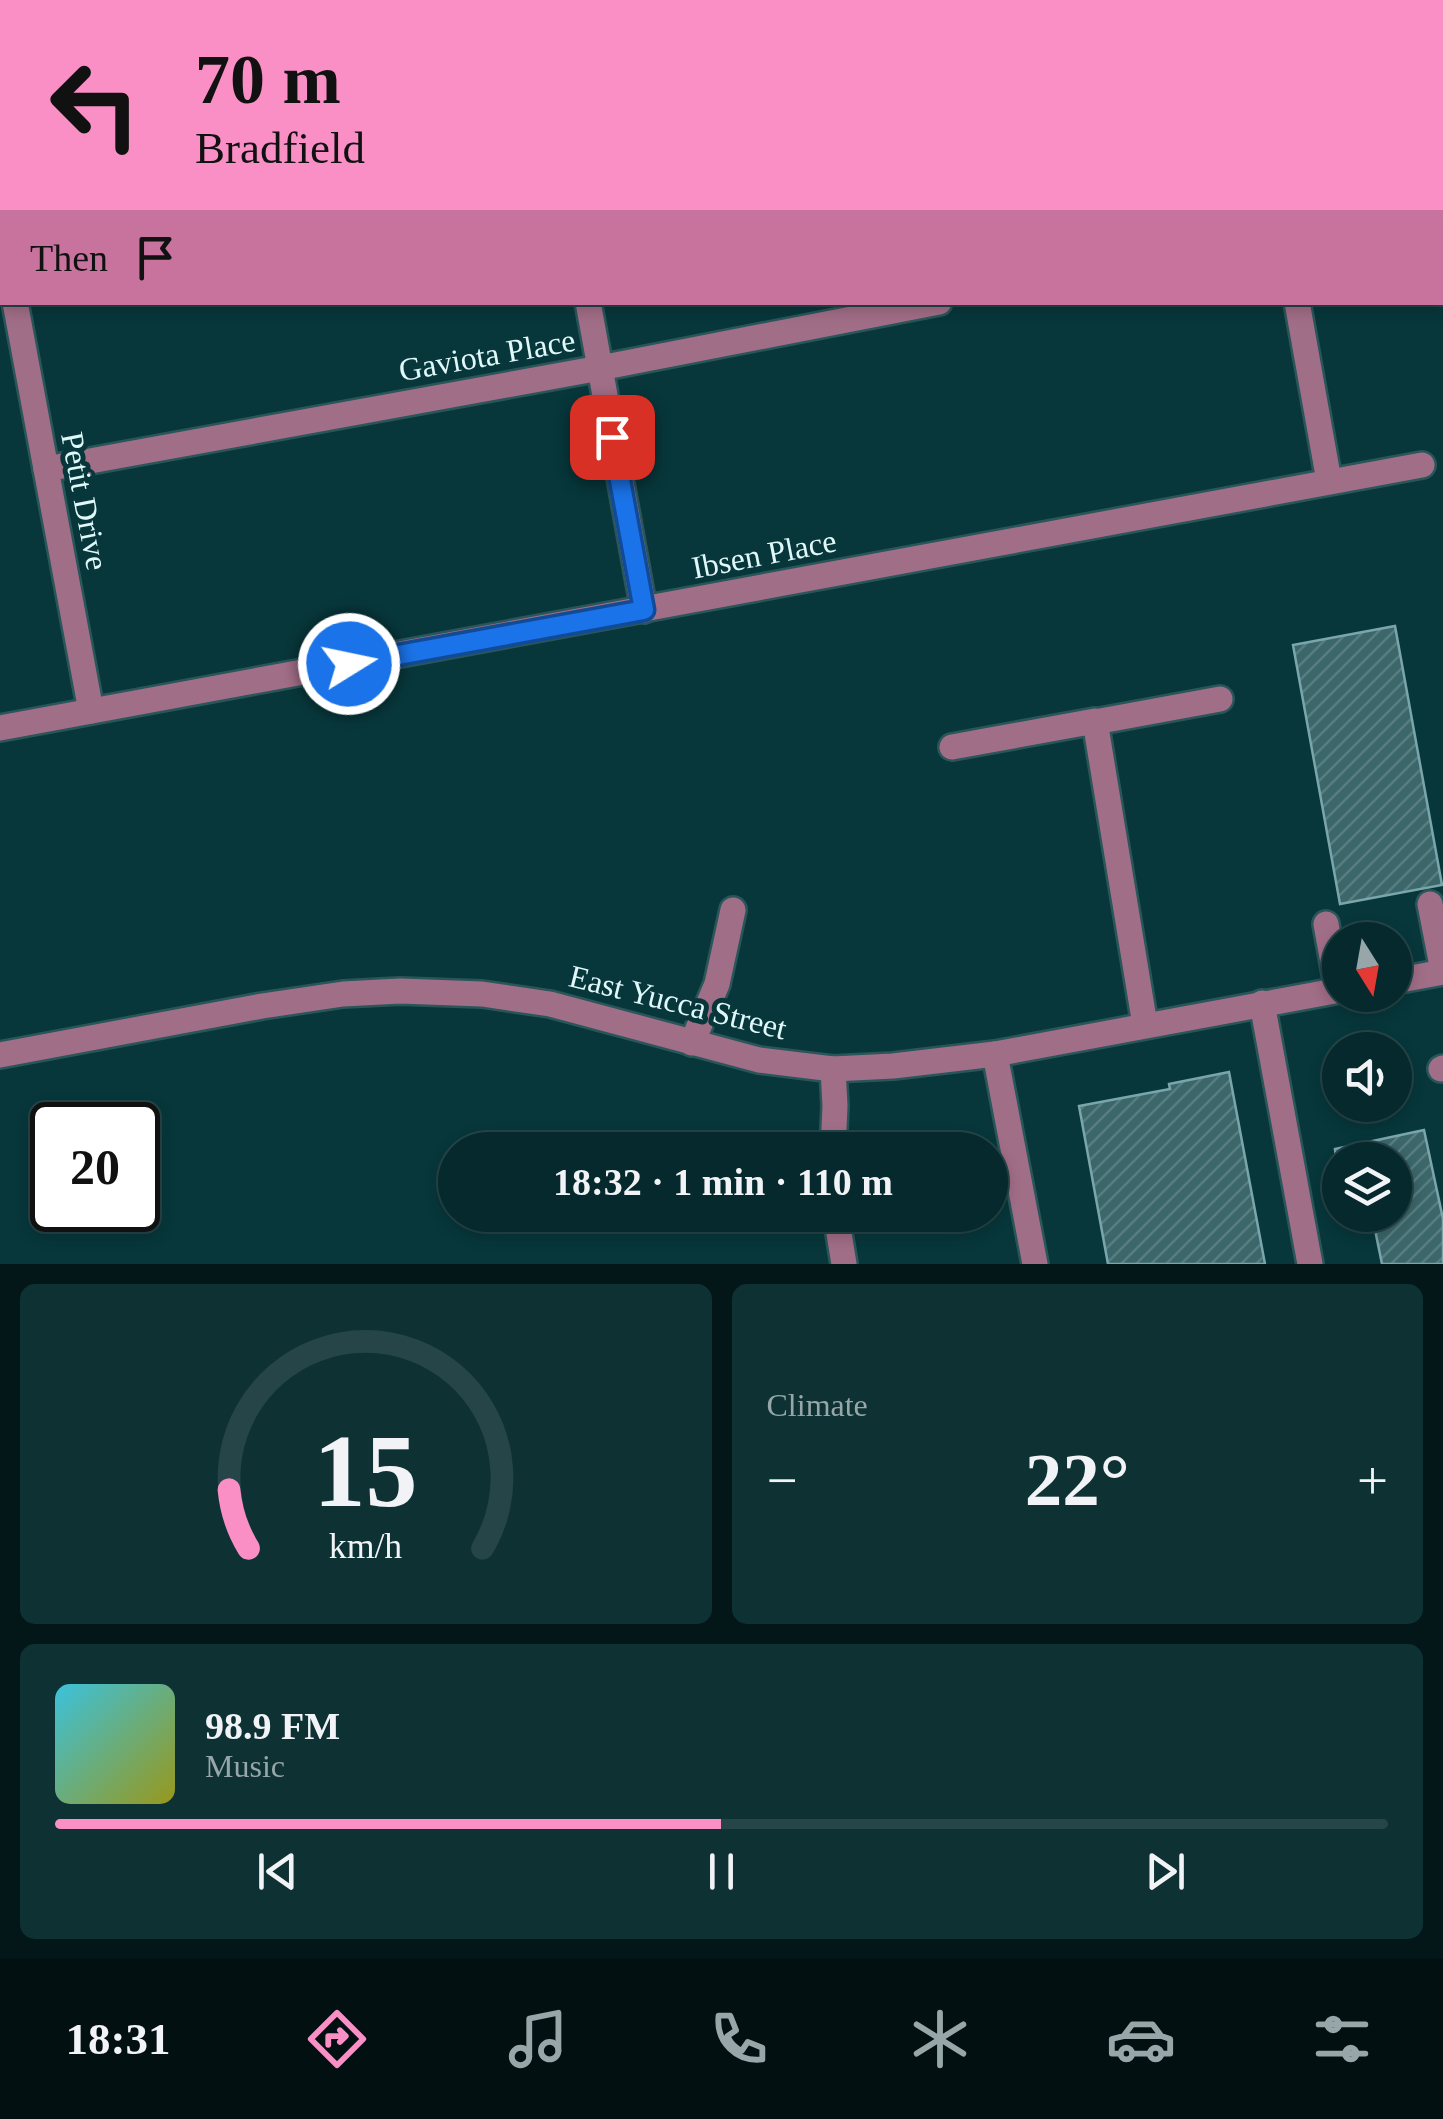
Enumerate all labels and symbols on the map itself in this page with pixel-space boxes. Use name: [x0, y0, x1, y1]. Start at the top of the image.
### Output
street label: Gaviota Place: [396, 322, 578, 388]
pin: [570, 395, 655, 480]
street label: Petit Drive: [54, 429, 116, 573]
street label: Ibsen Place: [689, 522, 839, 586]
position arrow: [297, 612, 401, 716]
north arrow: [1322, 922, 1412, 1012]
street label: East Yucca Street: [566, 958, 791, 1046]
speed limit sign: 20: [30, 1102, 160, 1232]

